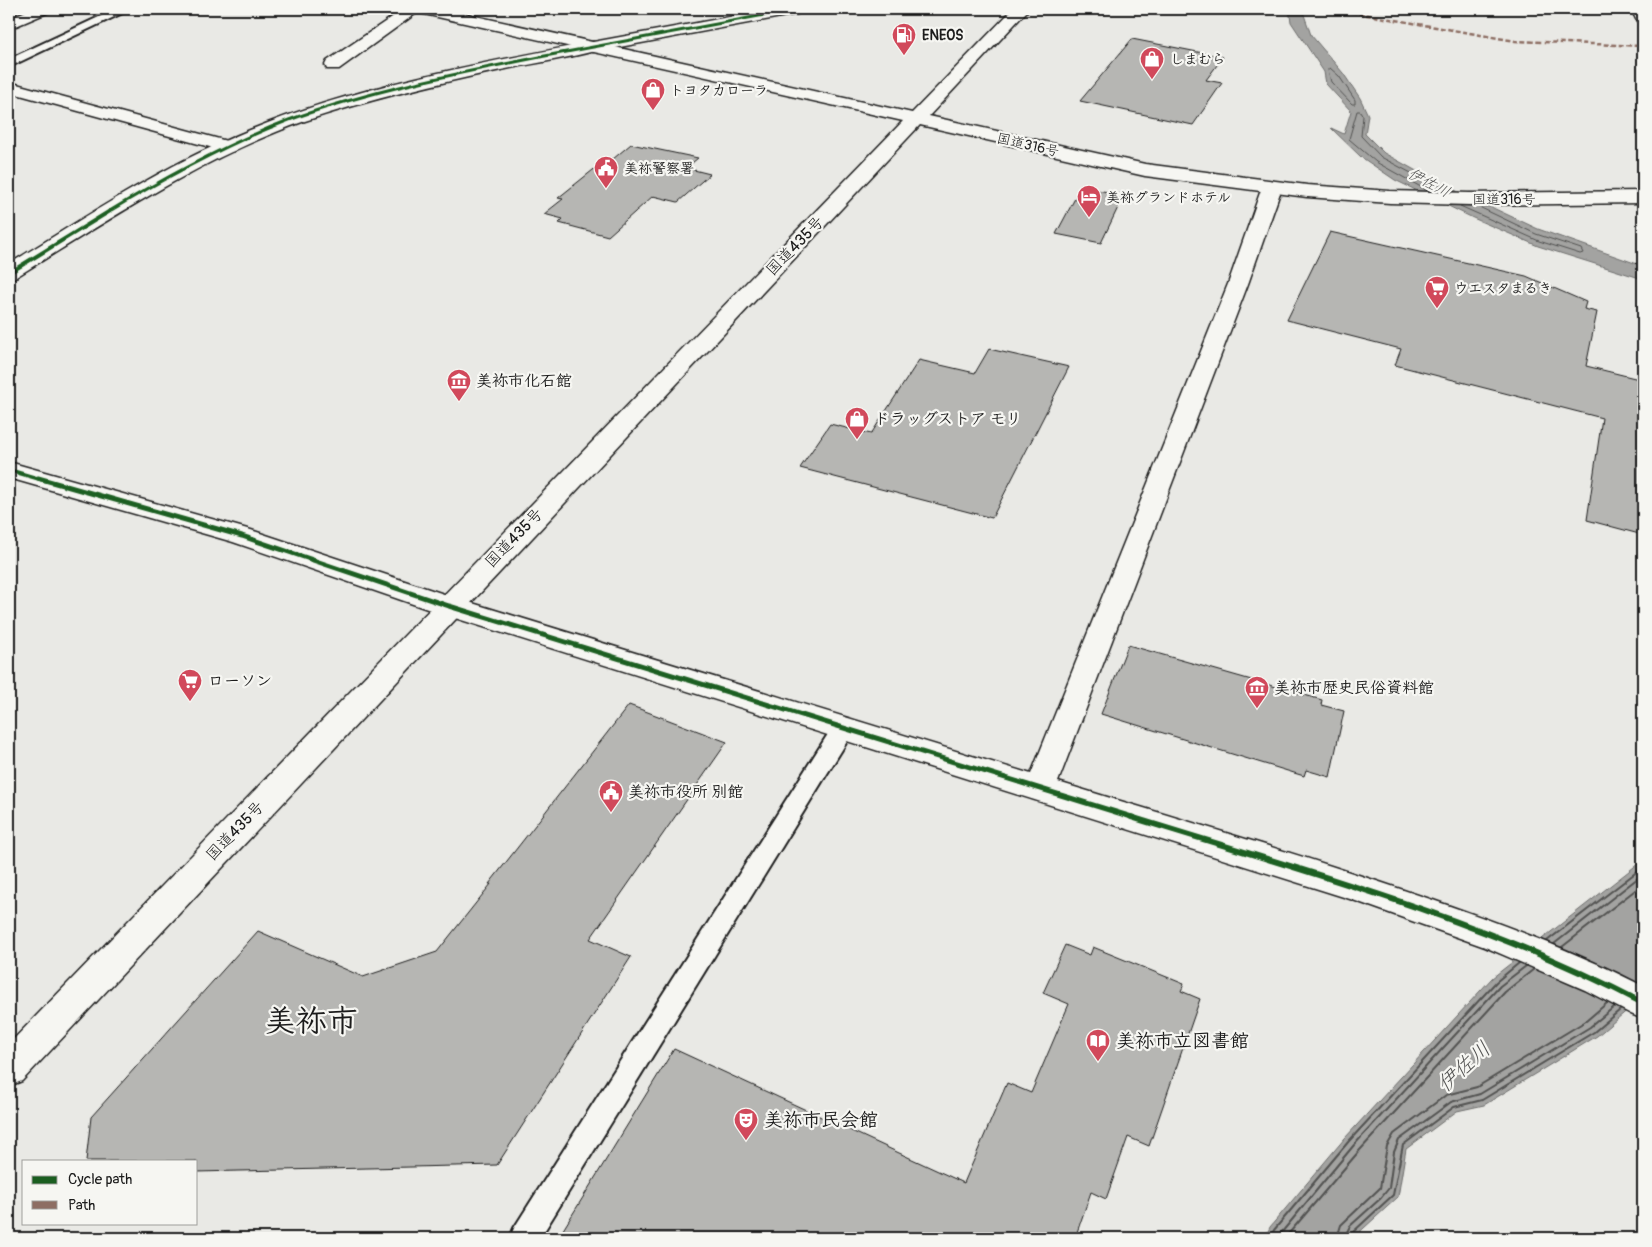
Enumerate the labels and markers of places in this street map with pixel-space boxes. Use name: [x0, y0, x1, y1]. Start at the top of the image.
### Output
fuel station icon: ENEOS: [891, 22, 917, 56]
place label: ENEOS: [922, 27, 963, 44]
shop icon: しまむら: [1139, 46, 1165, 80]
place label: しまむら: [1170, 51, 1226, 68]
shop icon: トヨタカローラ: [640, 77, 666, 111]
place label: トヨタカローラ: [670, 82, 768, 99]
public building icon: 美祢警察署: [593, 155, 619, 189]
place label: 美祢警察署: [624, 160, 694, 177]
hotel icon: 美祢グランドホテル: [1076, 184, 1102, 218]
place label: 美祢グランドホテル: [1106, 189, 1231, 206]
supermarket icon: ウエスタまるき: [1424, 275, 1450, 309]
place label: ウエスタまるき: [1454, 280, 1552, 297]
museum icon: 美袮市化石館: [446, 368, 472, 402]
place label: 美袮市化石館: [476, 371, 572, 391]
shop icon: ドラッグストア モリ: [844, 406, 870, 440]
place label: ドラッグストア モリ: [874, 409, 1022, 429]
supermarket icon: ローソン: [177, 668, 203, 702]
place label: ローソン: [208, 671, 272, 691]
museum icon: 美袮市歴史民俗資料館: [1244, 675, 1270, 709]
place label: 美袮市歴史民俗資料館: [1274, 678, 1434, 698]
public building icon: 美祢市役所 別館: [598, 779, 624, 813]
place label: 美祢市役所 別館: [628, 782, 743, 802]
library icon: 美祢市立図書館: [1085, 1028, 1111, 1062]
place label: 美祢市立図書館: [1116, 1029, 1249, 1053]
theatre icon: 美祢市民会館: [733, 1107, 759, 1141]
place label: 美祢市民会館: [764, 1108, 878, 1132]

